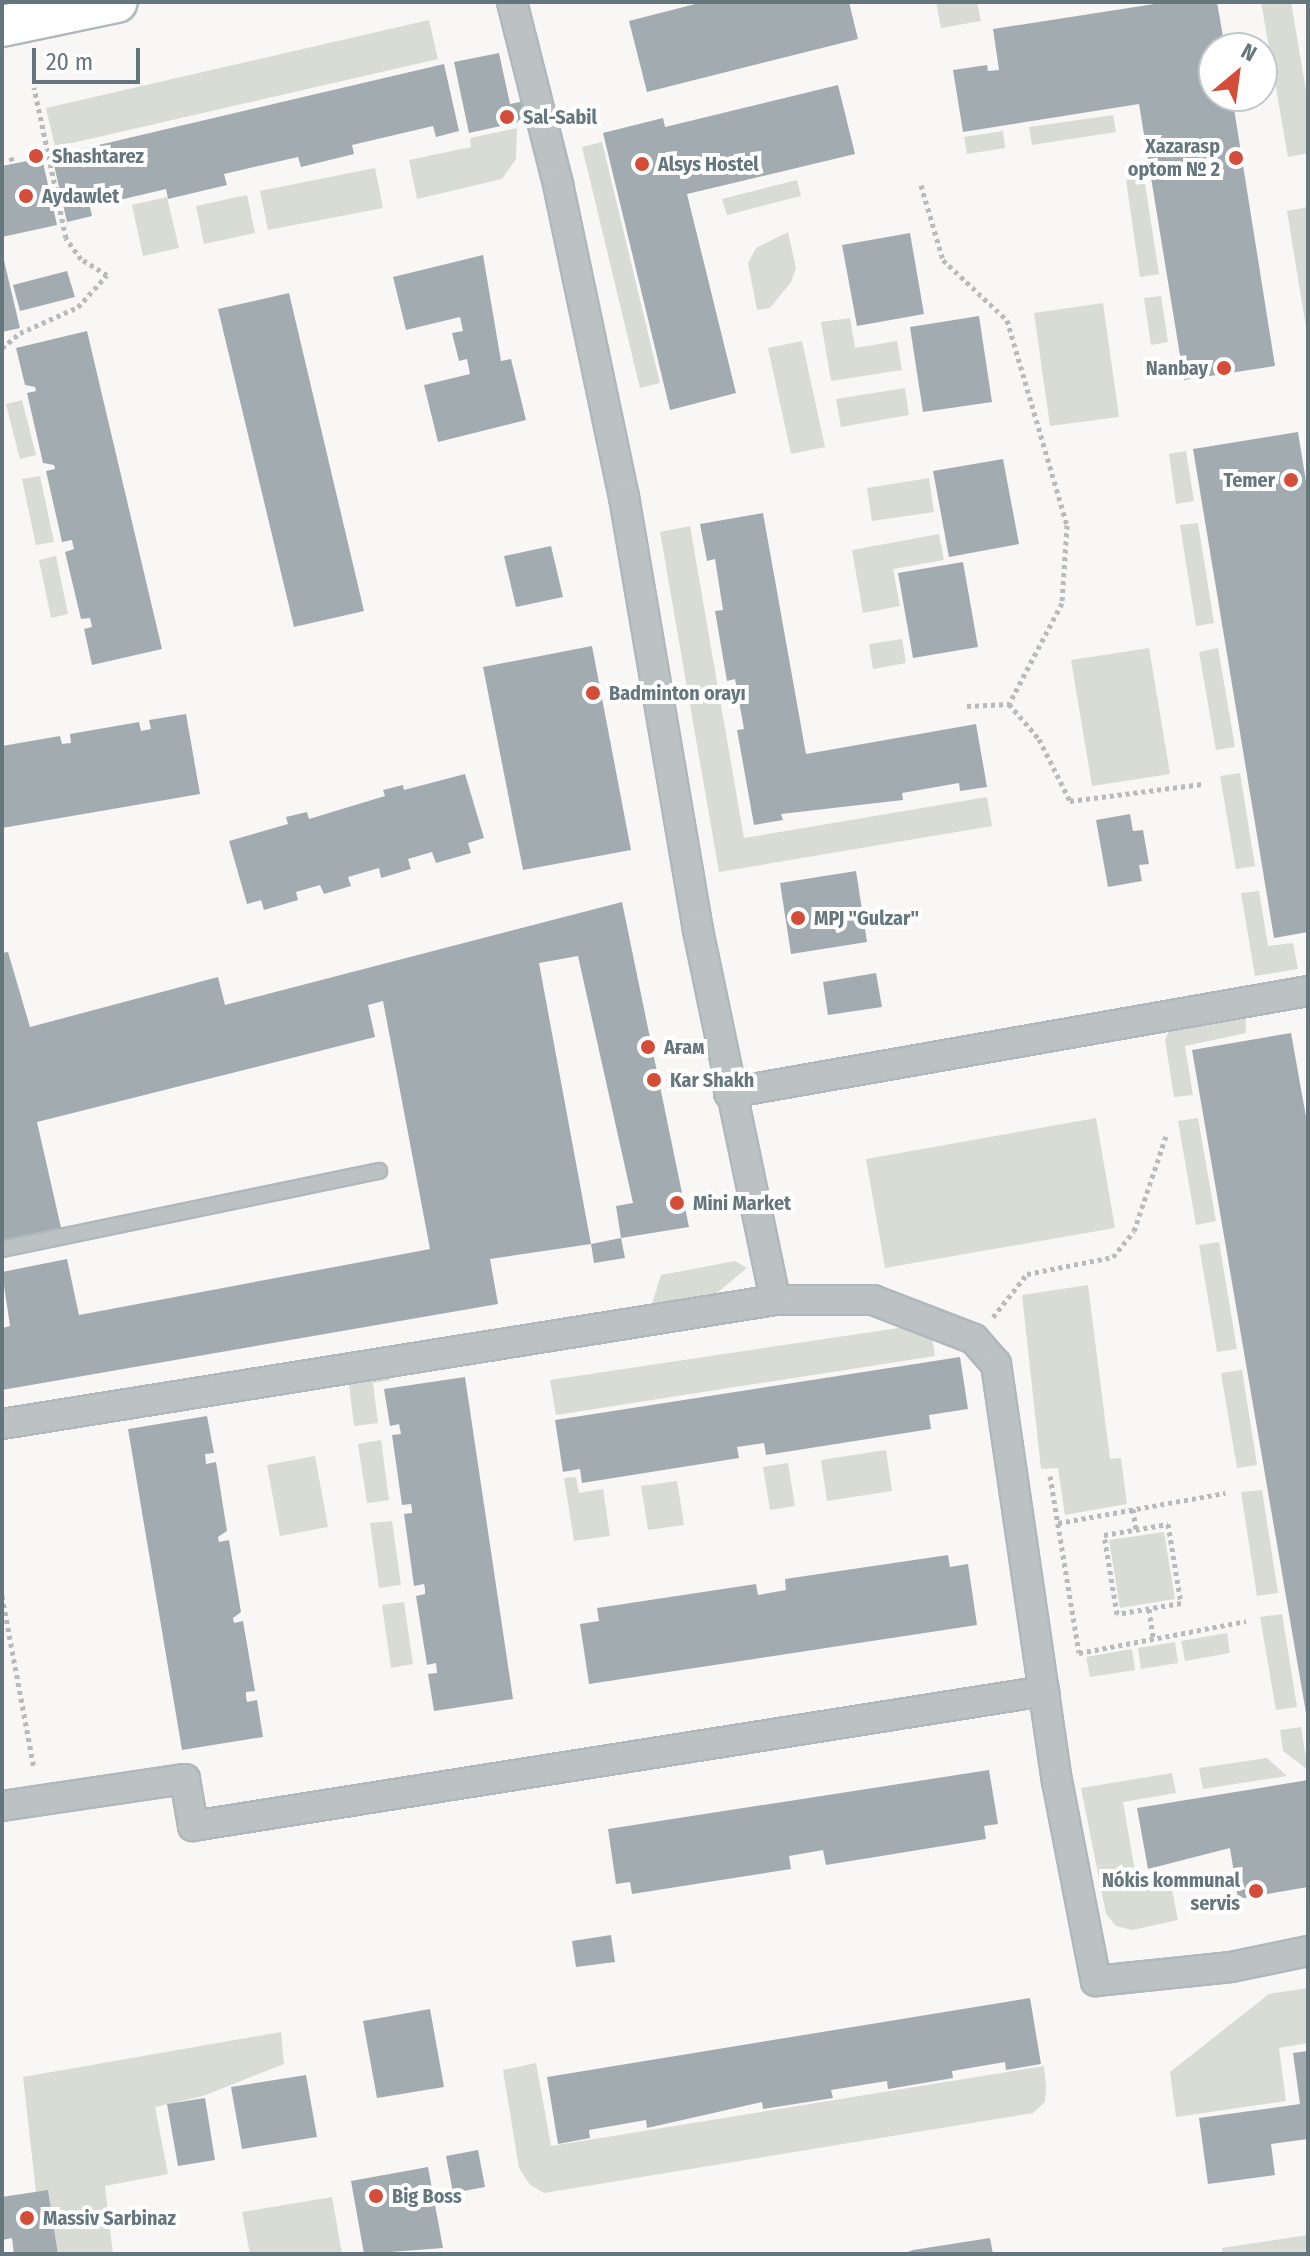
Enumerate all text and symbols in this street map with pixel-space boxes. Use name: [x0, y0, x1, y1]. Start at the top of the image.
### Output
scale bar: [36, 32, 144, 82]
north arrow: [1198, 32, 1278, 112]
text: N: [1237, 37, 1261, 67]
text: 20 m: [46, 48, 93, 76]
place label: Sal-Sabil: [523, 105, 597, 129]
marker: Sal-Sabil: [498, 108, 516, 126]
place label: Xazarasp optom № 2: [1128, 134, 1220, 181]
place label: Shashtarez: [52, 144, 144, 168]
marker: Shashtarez: [27, 147, 45, 165]
marker: Xazarasp optom № 2: [1227, 149, 1245, 167]
place label: Alsys Hostel: [658, 152, 759, 176]
marker: Alsys Hostel: [633, 155, 651, 173]
place label: Aydawlet: [42, 184, 119, 208]
marker: Aydawlet: [17, 187, 35, 205]
place label: Nanbay: [1146, 356, 1208, 380]
marker: Nanbay: [1215, 359, 1233, 377]
place label: Temer: [1223, 468, 1275, 492]
marker: Temer: [1282, 471, 1300, 489]
place label: Badminton orayı: [609, 681, 746, 705]
marker: Badminton orayı: [584, 684, 602, 702]
place label: MPJ "Gulzar": [814, 906, 919, 930]
marker: MPJ "Gulzar": [789, 909, 807, 927]
place label: Ағам: [664, 1035, 704, 1059]
marker: Ағам: [639, 1038, 657, 1056]
place label: Kar Shakh: [670, 1068, 754, 1092]
marker: Kar Shakh: [645, 1071, 663, 1089]
place label: Mini Market: [693, 1191, 791, 1215]
marker: Mini Market: [668, 1194, 686, 1212]
place label: Nókis kommunal servis: [1102, 1868, 1240, 1915]
marker: Nókis kommunal servis: [1247, 1882, 1265, 1900]
place label: Big Boss: [392, 2184, 462, 2208]
marker: Big Boss: [367, 2187, 385, 2205]
place label: Massiv Sarbinaz: [43, 2206, 176, 2230]
marker: Massiv Sarbinaz: [18, 2209, 36, 2227]

